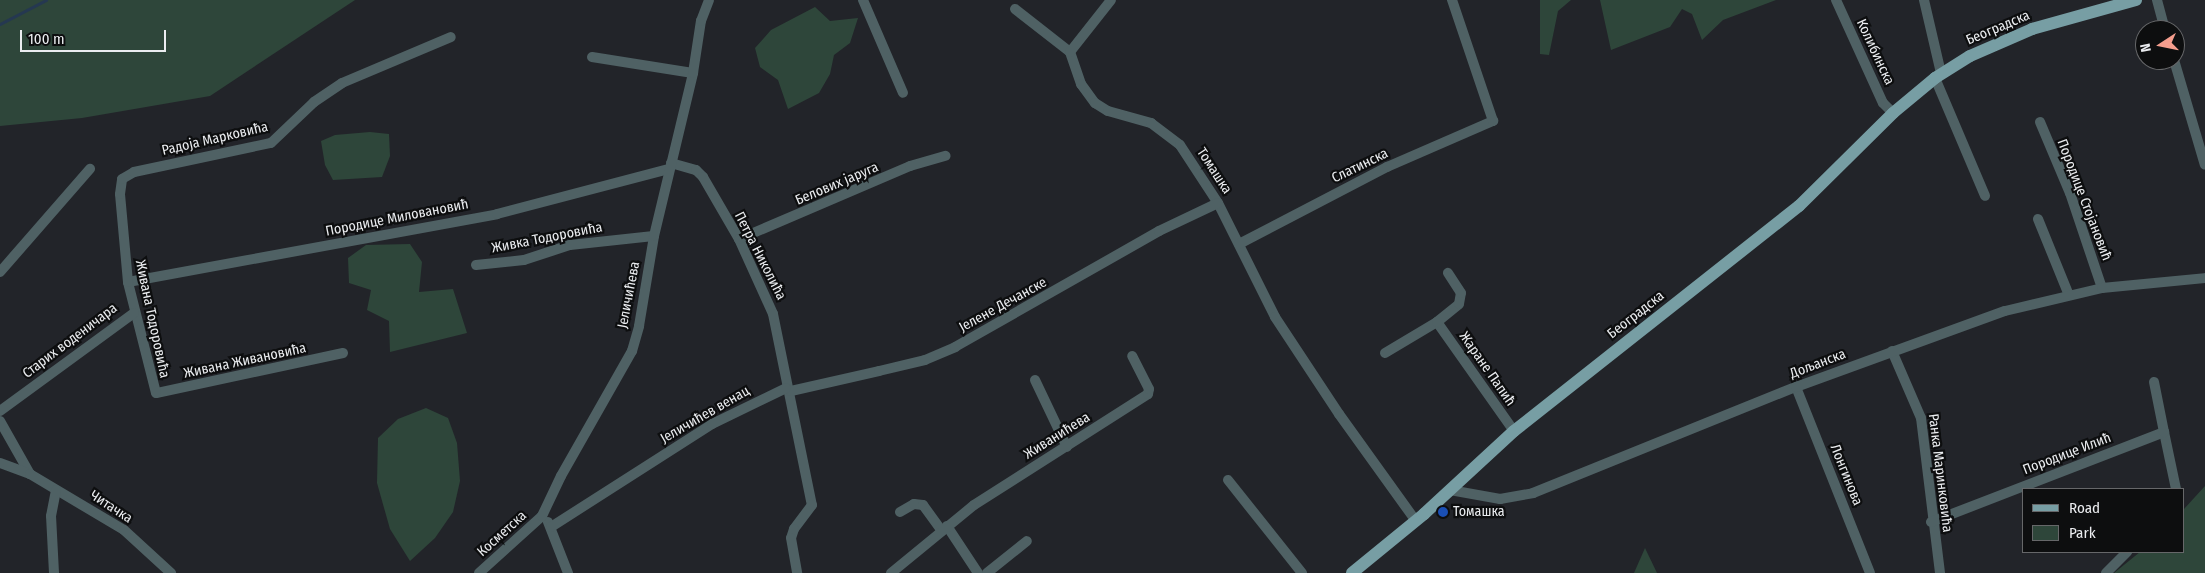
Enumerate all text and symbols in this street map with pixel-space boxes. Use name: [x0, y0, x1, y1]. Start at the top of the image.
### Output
street label: Београдска: [1964, 7, 2032, 49]
street label: Колибинска: [1852, 16, 1898, 88]
scale bar: [22, 20, 169, 52]
north arrow: [2135, 20, 2185, 70]
text: 100 m: [28, 30, 65, 48]
text: N: [2137, 42, 2155, 54]
street label: Радоја Марковића: [160, 119, 270, 159]
street label: Породице Стојановић: [2053, 137, 2115, 263]
street label: Томашка: [1193, 145, 1235, 197]
street label: Слатинска: [1329, 145, 1391, 187]
street label: Белових јаруга: [793, 159, 881, 209]
street label: Породице Миловановић: [324, 196, 470, 240]
street label: Петра Николића: [731, 209, 789, 303]
street label: Живка Тодоровића: [490, 219, 604, 257]
street label: Живана Тодоровића: [131, 258, 173, 380]
street label: Јеличићева: [614, 260, 644, 330]
street label: Јелене Дечанске: [956, 274, 1050, 336]
street label: Београдска: [1604, 288, 1668, 342]
street label: Старих воденичара: [19, 300, 121, 382]
street label: Жаране Папић: [1455, 329, 1519, 409]
street label: Живана Живановића: [182, 340, 308, 382]
street label: Дољанска: [1788, 346, 1848, 382]
street label: Јеличићев венац: [657, 383, 753, 447]
street label: Живанићева: [1021, 409, 1093, 463]
street label: Ранка Маринковића: [1924, 413, 1956, 533]
street label: Породице Илић: [2020, 429, 2114, 479]
street label: Лонгинова: [1826, 442, 1866, 508]
street label: Читачка: [87, 487, 135, 527]
legend: [2022, 488, 2185, 553]
text: Road: [2069, 499, 2100, 517]
place label: Томашка: [1453, 504, 1505, 520]
marker: Томашка: [1437, 506, 1449, 518]
street label: Косметска: [474, 508, 530, 560]
text: Park: [2069, 524, 2096, 542]

